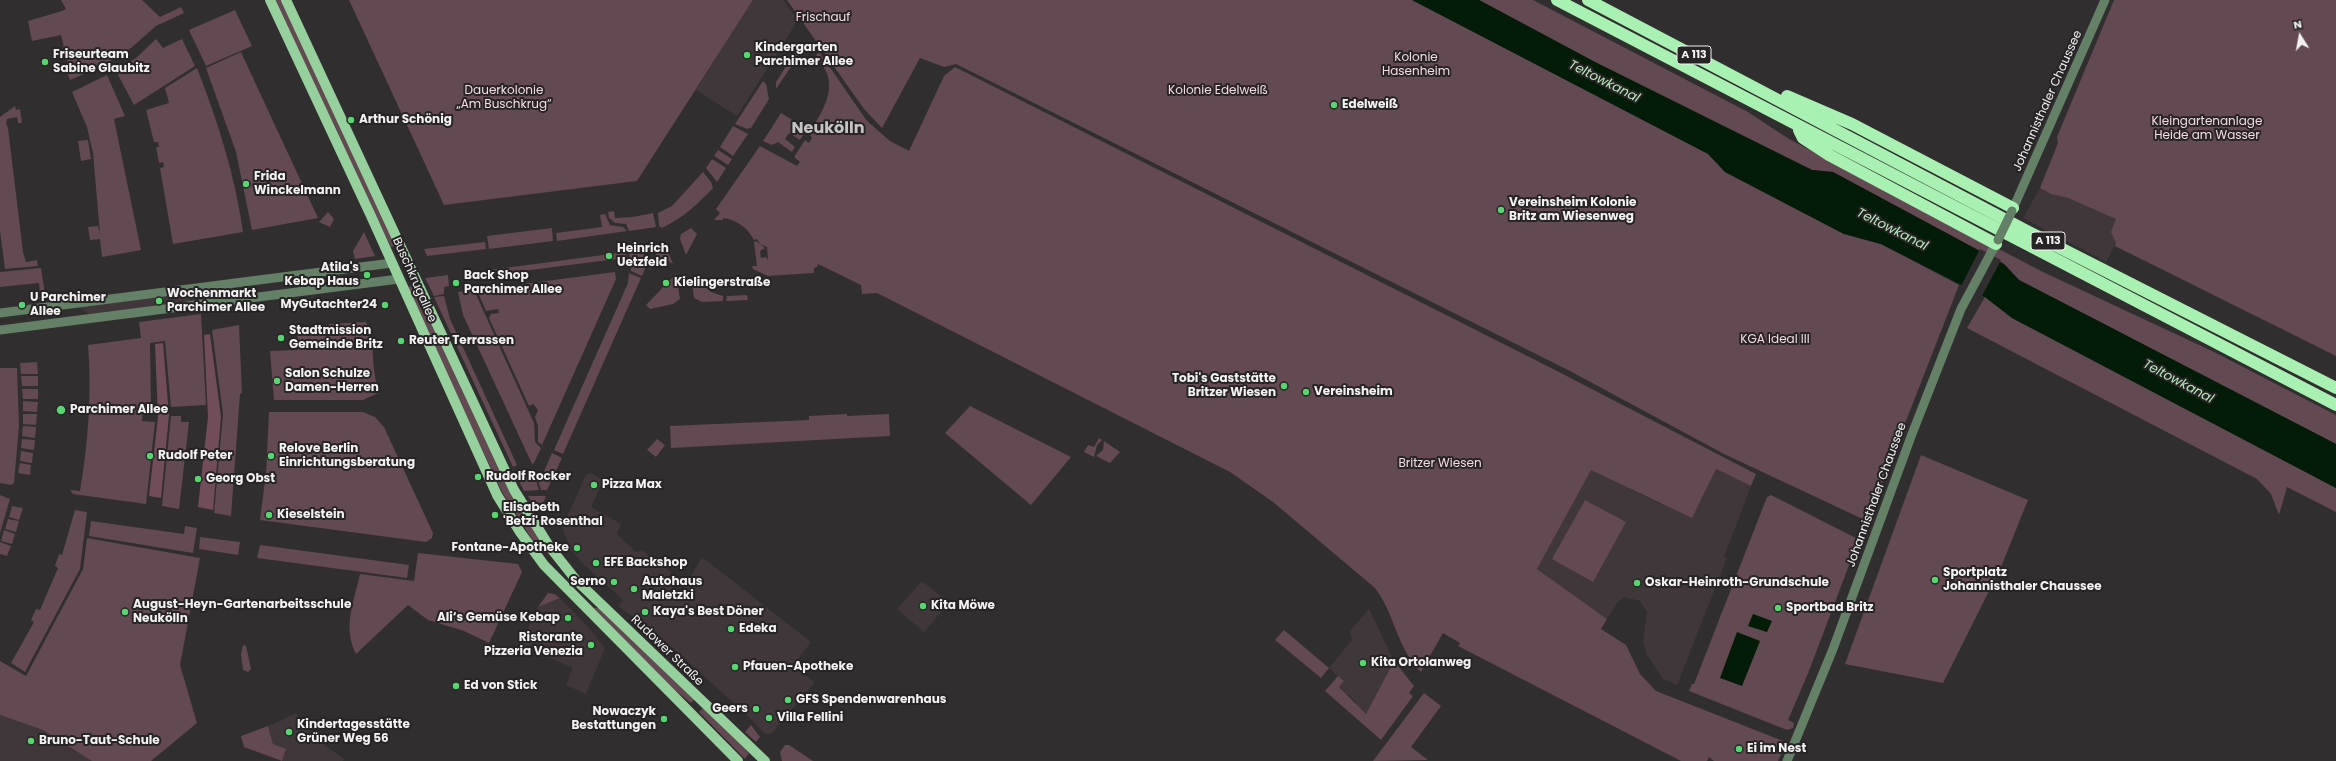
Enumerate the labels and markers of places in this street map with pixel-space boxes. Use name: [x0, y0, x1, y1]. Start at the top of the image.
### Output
place label: Kindergarten Parchimer Allee: [755, 41, 853, 69]
place label: Friseurteam Sabine Glaubitz: [53, 48, 150, 76]
marker: Kindergarten Parchimer Allee: [742, 50, 752, 60]
marker: Friseurteam Sabine Glaubitz: [40, 57, 50, 67]
place label: Edelweiß: [1342, 98, 1398, 112]
marker: Edelweiß: [1329, 100, 1339, 110]
place label: Arthur Schönig: [359, 113, 452, 127]
marker: Arthur Schönig: [346, 115, 356, 125]
place label: Frida Winckelmann: [254, 170, 341, 198]
marker: Frida Winckelmann: [241, 179, 251, 189]
place label: Vereinsheim Kolonie Britz am Wiesenweg: [1509, 196, 1636, 224]
marker: Vereinsheim Kolonie Britz am Wiesenweg: [1496, 205, 1506, 215]
place label: Heinrich Uetzfeld: [617, 242, 669, 270]
marker: Heinrich Uetzfeld: [604, 251, 614, 261]
place label: Atila's Kebap Haus: [285, 261, 359, 289]
place label: Back Shop Parchimer Allee: [464, 269, 562, 297]
marker: Atila's Kebap Haus: [362, 270, 372, 280]
place label: Kielingerstraße: [674, 276, 771, 290]
marker: Back Shop Parchimer Allee: [451, 278, 461, 288]
marker: Kielingerstraße: [661, 278, 671, 288]
place label: Wochenmarkt Parchimer Allee: [167, 287, 265, 315]
place label: U Parchimer Allee: [30, 291, 106, 319]
marker: Wochenmarkt Parchimer Allee: [154, 296, 164, 306]
place label: MyGutachter24: [280, 298, 377, 312]
marker: U Parchimer Allee: [17, 300, 27, 310]
marker: MyGutachter24: [380, 300, 390, 310]
place label: Stadtmission Gemeinde Britz: [289, 324, 383, 352]
marker: Stadtmission Gemeinde Britz: [276, 333, 286, 343]
place label: Reuter Terrassen: [409, 334, 514, 348]
marker: Reuter Terrassen: [396, 336, 406, 346]
place label: Salon Schulze Damen-Herren: [285, 367, 379, 395]
place label: Tobi's Gaststätte Britzer Wiesen: [1172, 372, 1276, 400]
marker: Salon Schulze Damen-Herren: [272, 376, 282, 386]
marker: Tobi's Gaststätte Britzer Wiesen: [1279, 381, 1289, 391]
place label: Vereinsheim: [1314, 385, 1393, 399]
marker: Vereinsheim: [1301, 387, 1311, 397]
place label: Parchimer Allee: [70, 403, 168, 417]
marker: Parchimer Allee: [55, 404, 67, 416]
place label: Relove Berlin Einrichtungsberatung: [279, 442, 415, 470]
place label: Rudolf Peter: [158, 449, 232, 463]
marker: Rudolf Peter: [145, 451, 155, 461]
marker: Relove Berlin Einrichtungsberatung: [266, 451, 276, 461]
place label: Rudolf Rocker: [486, 470, 571, 484]
place label: Georg Obst: [206, 472, 275, 486]
marker: Rudolf Rocker: [473, 472, 483, 482]
marker: Georg Obst: [193, 474, 203, 484]
place label: Pizza Max: [602, 478, 662, 492]
marker: Pizza Max: [589, 480, 599, 490]
place label: Elisabeth 'Betzi' Rosenthal: [503, 501, 603, 529]
place label: Kieselstein: [277, 508, 345, 522]
marker: Kieselstein: [264, 510, 274, 520]
marker: Elisabeth 'Betzi' Rosenthal: [490, 510, 500, 520]
place label: Fontane-Apotheke: [451, 541, 569, 555]
marker: Fontane-Apotheke: [572, 543, 582, 553]
place label: EFE Backshop: [604, 556, 687, 570]
marker: EFE Backshop: [591, 558, 601, 568]
place label: Sportplatz Johannisthaler Chaussee: [1943, 566, 2102, 594]
place label: Serno: [570, 575, 606, 589]
place label: Autohaus Maletzki: [642, 575, 702, 603]
marker: Sportplatz Johannisthaler Chaussee: [1930, 575, 1940, 585]
place label: Oskar-Heinroth-Grundschule: [1645, 576, 1829, 590]
marker: Serno: [609, 577, 619, 587]
marker: Oskar-Heinroth-Grundschule: [1632, 578, 1642, 588]
marker: Autohaus Maletzki: [629, 584, 639, 594]
place label: August-Heyn-Gartenarbeitsschule Neukölln: [133, 598, 351, 626]
place label: Kita Möwe: [931, 599, 995, 613]
marker: Kita Möwe: [918, 601, 928, 611]
place label: Sportbad Britz: [1786, 601, 1874, 615]
marker: Sportbad Britz: [1773, 603, 1783, 613]
place label: Kaya's Best Döner: [653, 605, 764, 619]
marker: August-Heyn-Gartenarbeitsschule Neukölln: [120, 607, 130, 617]
marker: Kaya's Best Döner: [640, 607, 650, 617]
place label: Ali‘s Gemüse Kebap: [437, 611, 560, 625]
marker: Ali‘s Gemüse Kebap: [563, 613, 573, 623]
place label: Edeka: [739, 622, 777, 636]
marker: Edeka: [726, 624, 736, 634]
place label: Ristorante Pizzeria Venezia: [484, 631, 583, 659]
marker: Ristorante Pizzeria Venezia: [586, 640, 596, 650]
place label: Kita Ortolanweg: [1371, 656, 1471, 670]
marker: Kita Ortolanweg: [1358, 658, 1368, 668]
place label: Pfauen-Apotheke: [743, 660, 853, 674]
marker: Pfauen-Apotheke: [730, 662, 740, 672]
place label: Ed von Stick: [464, 679, 537, 693]
marker: Ed von Stick: [451, 681, 461, 691]
place label: GFS Spendenwarenhaus: [796, 693, 946, 707]
marker: GFS Spendenwarenhaus: [783, 695, 793, 705]
place label: Geers: [712, 702, 748, 716]
marker: Geers: [751, 704, 761, 714]
place label: Nowaczyk Bestattungen: [571, 705, 656, 733]
place label: Villa Fellini: [777, 711, 843, 725]
marker: Villa Fellini: [764, 713, 774, 723]
marker: Nowaczyk Bestattungen: [659, 714, 669, 724]
place label: Kindertagesstätte Grüner Weg 56: [297, 718, 410, 746]
marker: Kindertagesstätte Grüner Weg 56: [284, 727, 294, 737]
place label: Bruno-Taut-Schule: [39, 734, 160, 748]
marker: Bruno-Taut-Schule: [26, 736, 36, 746]
place label: Ei im Nest: [1747, 742, 1806, 756]
marker: Ei im Nest: [1734, 744, 1744, 754]

